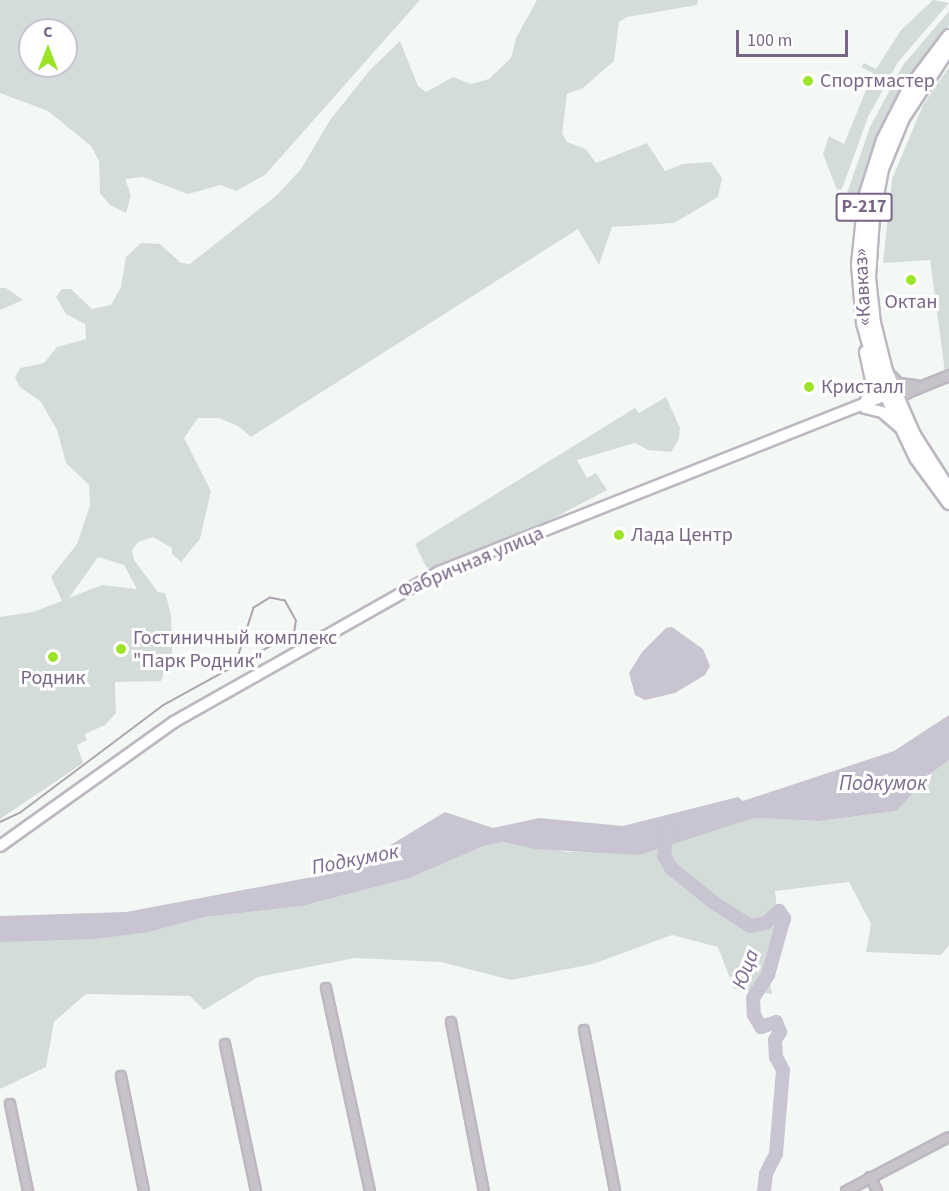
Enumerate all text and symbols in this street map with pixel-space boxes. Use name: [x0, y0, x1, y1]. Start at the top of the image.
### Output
north arrow: [18, 18, 78, 78]
scale bar: [739, 18, 852, 56]
text: С: [43, 21, 53, 43]
text: 100 m: [747, 28, 792, 53]
place label: Спортмастер: [820, 69, 935, 93]
marker: Спортмастер: [801, 74, 815, 88]
road number: Р-217: [836, 192, 892, 222]
street label: «Кавказ»: [849, 247, 877, 327]
marker: Октан: [904, 273, 918, 287]
place label: Октан: [885, 290, 937, 314]
place label: Кристалл: [821, 375, 904, 399]
marker: Кристалл: [802, 380, 816, 394]
street label: Фабричная улица: [395, 521, 547, 605]
place label: Лада Центр: [631, 523, 733, 547]
marker: Лада Центр: [612, 528, 626, 542]
place label: Гостиничный комплекс "Парк Родник": [133, 626, 337, 673]
marker: Гостиничный комплекс "Парк Родник": [114, 642, 128, 656]
marker: Родник: [46, 650, 60, 664]
place label: Родник: [21, 666, 85, 690]
water label: Подкумок: [839, 770, 927, 796]
water label: Подкумок: [309, 838, 401, 880]
water label: Юца: [726, 945, 764, 993]

